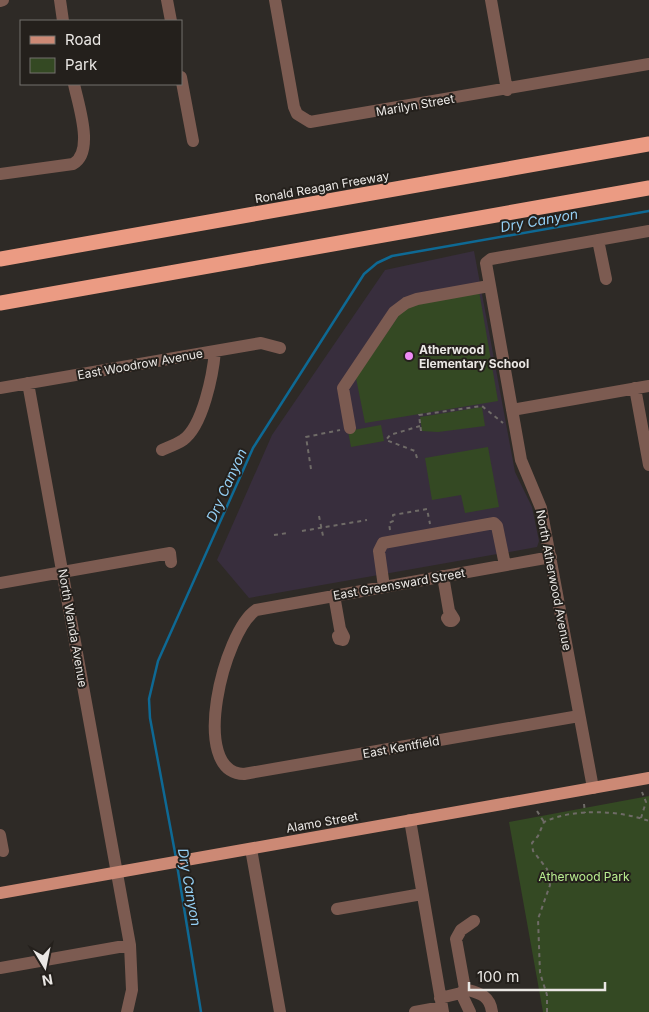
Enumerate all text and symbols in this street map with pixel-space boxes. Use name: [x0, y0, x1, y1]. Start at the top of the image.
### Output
legend: [20, 20, 182, 85]
text: Road: [65, 30, 101, 49]
text: Park: [65, 55, 98, 74]
street label: Marilyn Street: [375, 91, 455, 119]
street label: Ronald Reagan Freeway: [254, 168, 391, 206]
water label: Dry Canyon: [499, 205, 579, 235]
place label: Atherwood Elementary School: [419, 342, 529, 371]
street label: East Woodrow Avenue: [76, 346, 204, 382]
marker: Atherwood Elementary School: [403, 350, 415, 362]
water label: Dry Canyon: [202, 446, 250, 524]
street label: North Atherwood Avenue: [533, 508, 575, 652]
street label: East Greensward Street: [332, 565, 466, 603]
street label: North Wanda Avenue: [55, 568, 91, 688]
street label: East Kentfield: [362, 733, 440, 761]
street label: Alamo Street: [285, 808, 359, 836]
water label: Dry Canyon: [175, 847, 205, 927]
park label: Atherwood Park: [538, 869, 630, 884]
north arrow: [20, 942, 70, 992]
scale bar: [469, 960, 605, 992]
text: 100 m: [477, 967, 519, 986]
text: N: [41, 971, 54, 990]

